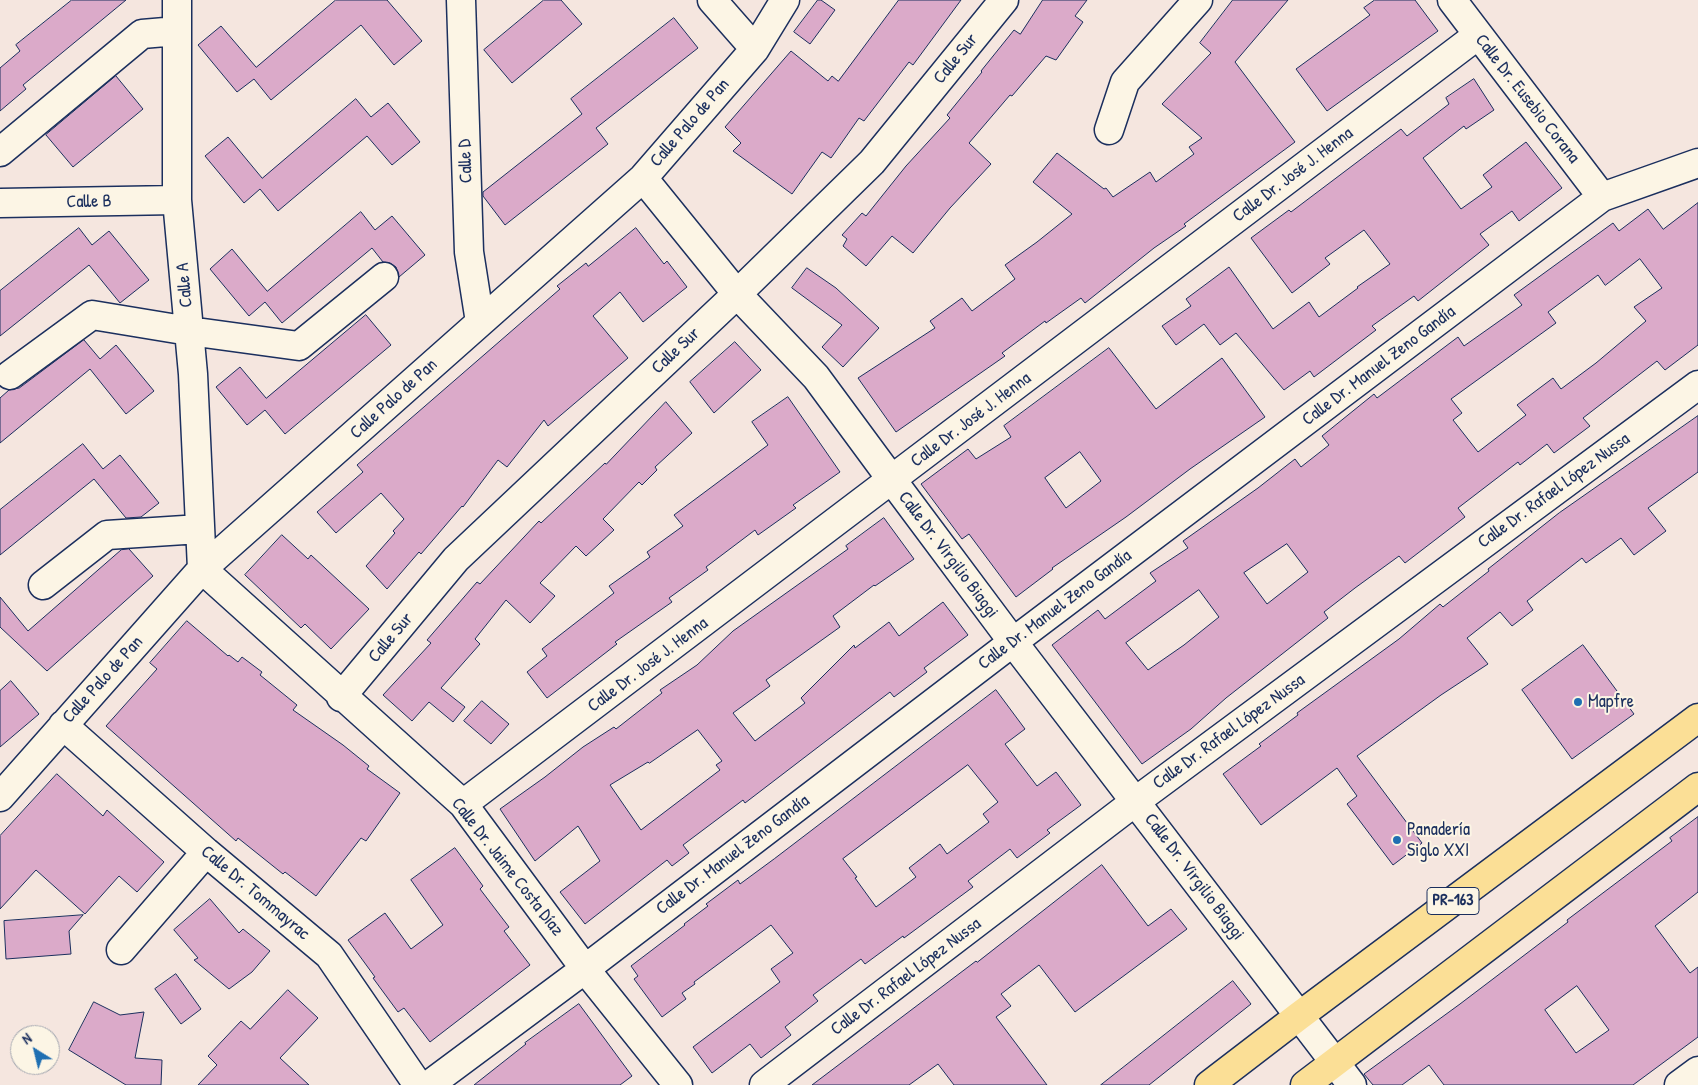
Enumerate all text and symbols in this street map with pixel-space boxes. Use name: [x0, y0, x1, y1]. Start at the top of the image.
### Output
street label: Calle Sur: [929, 30, 983, 88]
street label: Calle Dr. Eusebio Corana: [1470, 30, 1584, 168]
street label: Calle Palo de Pan: [646, 74, 734, 172]
street label: Calle Dr. José J. Henna: [1229, 123, 1357, 227]
street label: Calle D: [454, 138, 478, 184]
street label: Calle B: [66, 191, 112, 213]
street label: Calle A: [172, 262, 198, 308]
street label: Calle Dr. Manuel Zeno Gandía: [1298, 301, 1460, 431]
street label: Calle Sur: [647, 323, 705, 379]
street label: Calle Palo de Pan: [346, 354, 442, 444]
street label: Calle Dr. José J. Henna: [907, 368, 1035, 472]
street label: Calle Dr. Rafael López Nussa: [1474, 429, 1634, 553]
street label: Calle Dr. Virgilio Biaggi: [893, 487, 1003, 623]
street label: Calle Dr. Manuel Zeno Gandía: [974, 545, 1136, 675]
street label: Calle Sur: [364, 609, 418, 667]
street label: Calle Dr. José J. Henna: [584, 613, 712, 717]
street label: Calle Palo de Pan: [58, 632, 148, 728]
street label: Calle Dr. Rafael López Nussa: [1149, 670, 1309, 794]
place label: Mapfre: [1588, 691, 1634, 713]
marker: Mapfre: [1572, 696, 1584, 708]
street label: Calle Dr. Manuel Zeno Gandía: [652, 790, 814, 920]
street label: Calle Dr. Jaime Costa Díaz: [446, 794, 568, 940]
street label: Calle Dr. Virgilio Biaggi: [1139, 809, 1249, 945]
place label: Panadería Siglo XXI: [1407, 819, 1470, 862]
marker: Panadería Siglo XXI: [1391, 834, 1403, 846]
street label: Calle Dr. Tommayrac: [196, 841, 314, 945]
road number: PR-163: [1427, 888, 1479, 914]
street label: Calle Dr. Rafael López Nussa: [827, 913, 985, 1041]
north arrow: [10, 1025, 60, 1075]
text: N: [18, 1028, 35, 1048]

